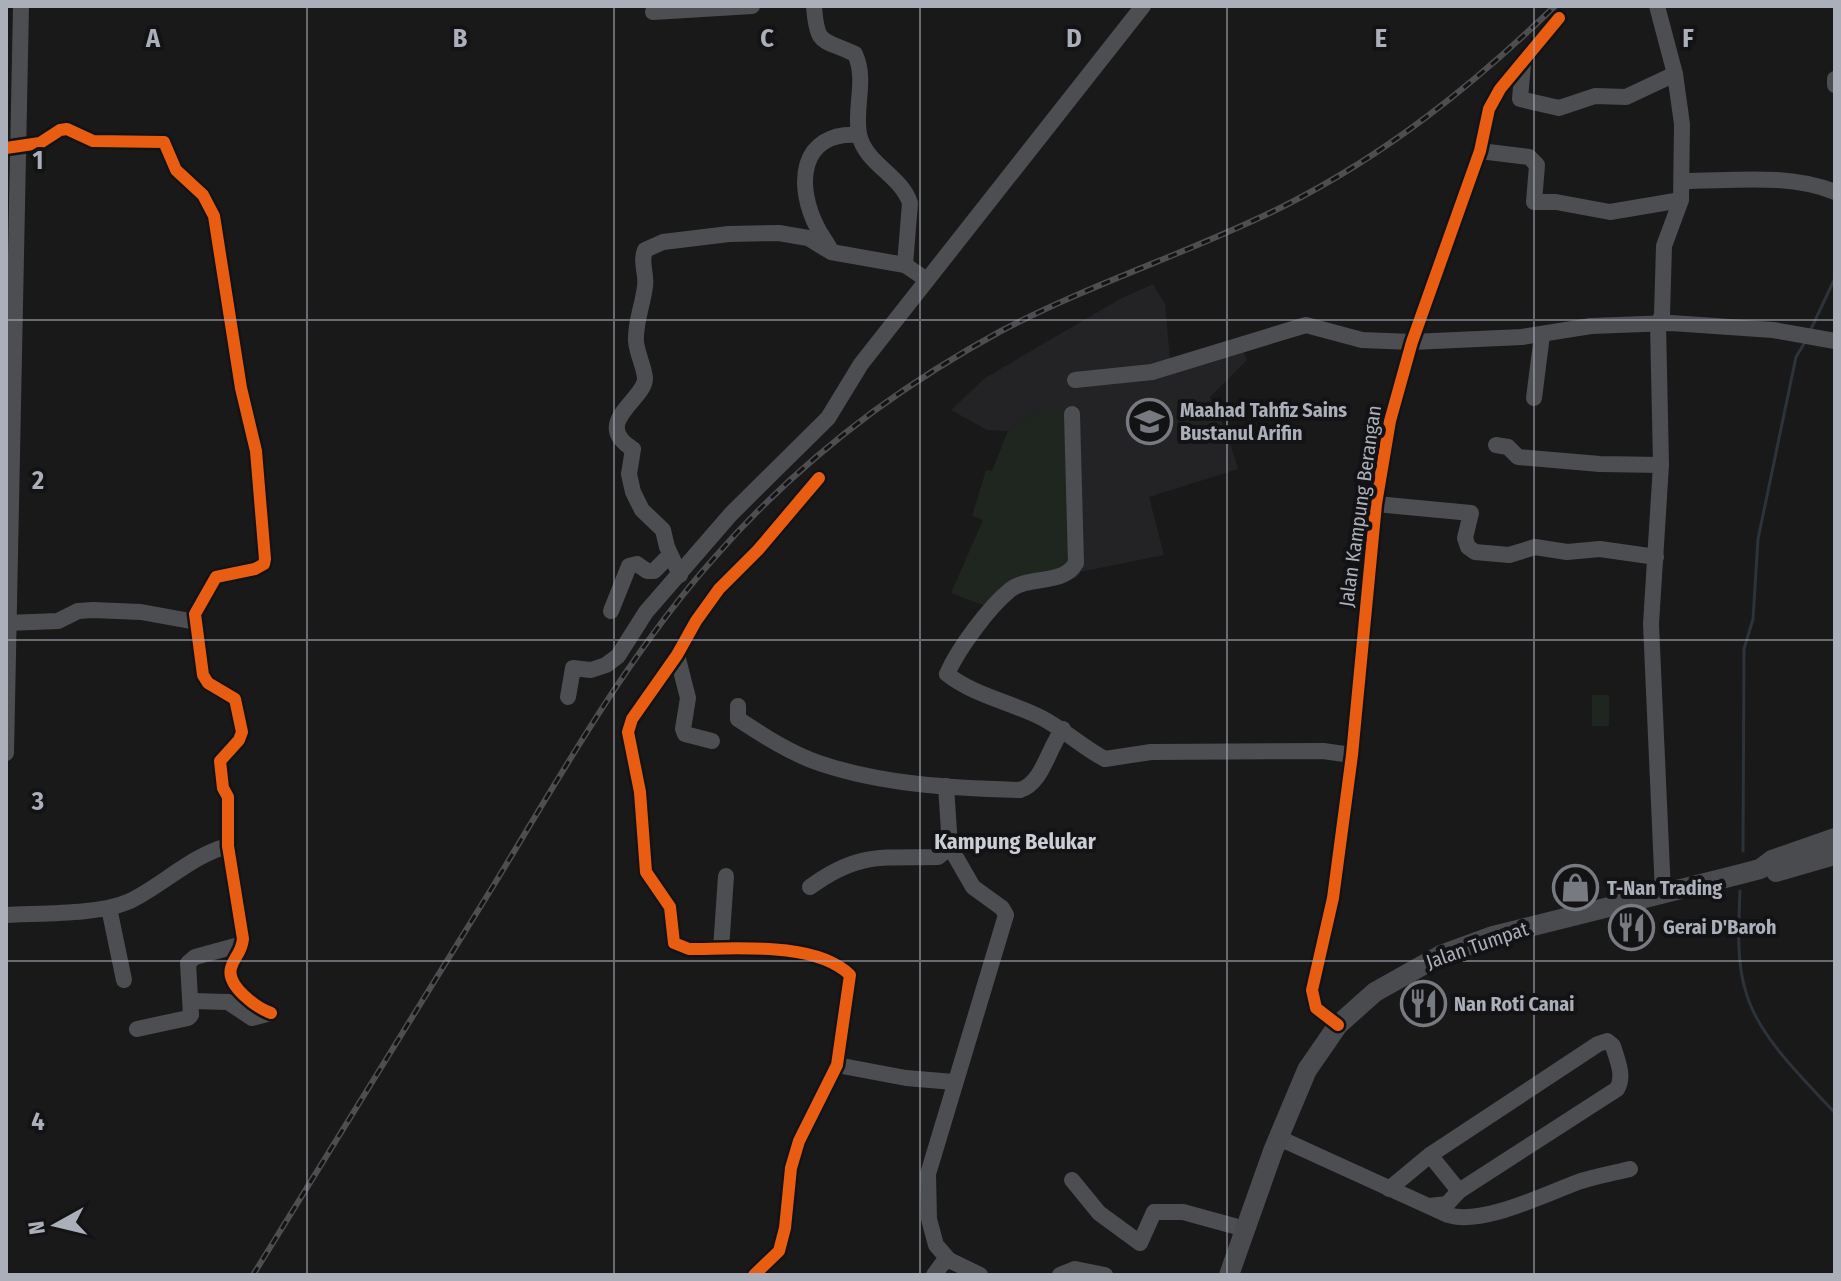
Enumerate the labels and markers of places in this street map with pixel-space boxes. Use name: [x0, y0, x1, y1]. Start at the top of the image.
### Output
school or university icon: Maahad Tahfiz Sains Bustanul Arifin: [1125, 397, 1173, 445]
place label: Maahad Tahfiz Sains Bustanul Arifin: [1180, 398, 1347, 445]
shop icon: T-Nan Trading: [1552, 864, 1600, 912]
place label: T-Nan Trading: [1607, 876, 1722, 900]
restaurant icon: Gerai D'Baroh: [1608, 903, 1656, 951]
place label: Gerai D'Baroh: [1663, 915, 1776, 939]
restaurant icon: Nan Roti Canai: [1399, 980, 1447, 1028]
place label: Nan Roti Canai: [1454, 992, 1574, 1016]

